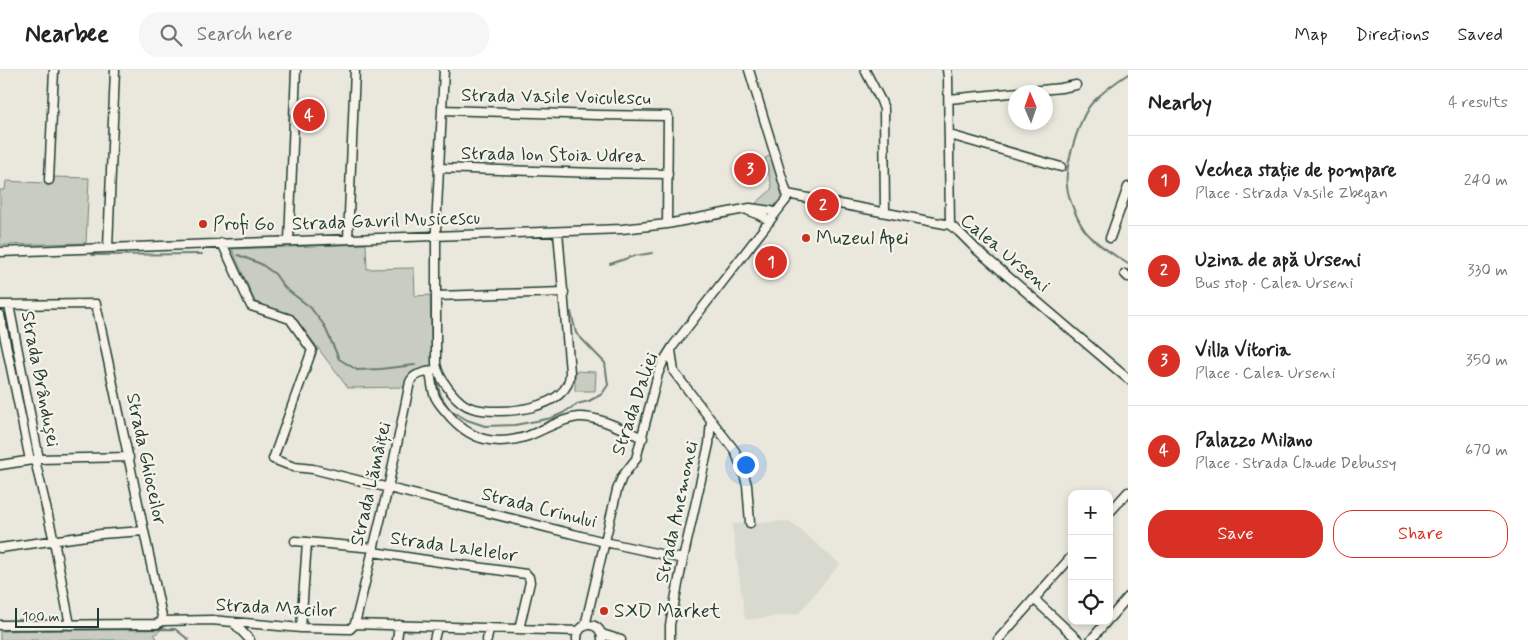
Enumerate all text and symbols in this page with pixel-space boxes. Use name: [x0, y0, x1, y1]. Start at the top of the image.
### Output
search box: [139, 12, 489, 57]
text: Nearbee: [25, 19, 109, 50]
icon: search: [157, 21, 185, 49]
text: Search here: [197, 22, 293, 47]
text: Map: [1295, 23, 1328, 47]
text: Directions: [1356, 23, 1430, 47]
text: Saved: [1458, 23, 1503, 47]
street label: Strada Vasile Voiculescu: [461, 83, 651, 111]
north arrow: [1008, 85, 1053, 130]
text: Nearby: [1148, 89, 1212, 117]
text: 4 results: [1448, 92, 1508, 113]
pin: 4: [293, 96, 325, 134]
street label: Strada Ion Stoia Udrea: [461, 141, 646, 169]
pin: 3: [734, 150, 766, 188]
text: Vechea stație de pompare: [1195, 158, 1396, 183]
text: 1: [1160, 170, 1168, 191]
text: 240 m: [1464, 170, 1508, 191]
text: Place · Strada Vasile Zbegan: [1195, 183, 1388, 204]
pin: 2: [807, 186, 839, 224]
street label: Strada Gavril Musicescu: [291, 205, 481, 237]
street label: Calea Urseni: [955, 208, 1055, 298]
place label: Profi Go: [213, 212, 275, 237]
marker: Profi Go: [197, 218, 209, 230]
place label: Muzeul Apei: [816, 226, 909, 253]
marker: Muzeul Apei: [800, 232, 812, 244]
pin: 1: [755, 243, 787, 281]
text: Uzina de apă Urseni: [1195, 248, 1361, 273]
text: 2: [1160, 260, 1168, 281]
text: 330 m: [1467, 260, 1508, 281]
text: Bus stop · Calea Urseni: [1195, 273, 1353, 294]
street label: Strada Brândușei: [15, 309, 65, 449]
text: Villa Vitoria: [1195, 338, 1291, 363]
street label: Strada Daliei: [606, 349, 664, 459]
text: 3: [1160, 350, 1168, 371]
text: 350 m: [1466, 350, 1508, 371]
text: Place · Calea Urseni: [1195, 363, 1335, 384]
street label: Strada Ghioceilor: [120, 391, 172, 527]
street label: Strada Lămâiței: [345, 419, 397, 549]
text: Palazzo Milano: [1195, 428, 1313, 453]
street label: Strada Anemonei: [650, 439, 704, 585]
text: 4: [1159, 440, 1169, 461]
text: 670 m: [1465, 440, 1508, 461]
your location: [733, 452, 759, 478]
text: Place · Strada Claude Debussy: [1195, 453, 1396, 474]
street label: Strada Crinului: [479, 482, 599, 534]
map controls: [1068, 490, 1113, 625]
button: +: [1068, 490, 1113, 535]
button: Save: [1148, 510, 1323, 558]
button: Share: [1333, 510, 1508, 558]
street label: Strada Lalelelor: [389, 526, 519, 568]
button: −: [1068, 535, 1113, 580]
button: locate: [1068, 580, 1113, 625]
street label: Strada Macilor: [215, 592, 337, 624]
place label: SXD Market: [614, 599, 721, 624]
scale bar: [15, 605, 99, 628]
marker: SXD Market: [598, 605, 610, 617]
text: 100 m: [22, 608, 60, 626]

